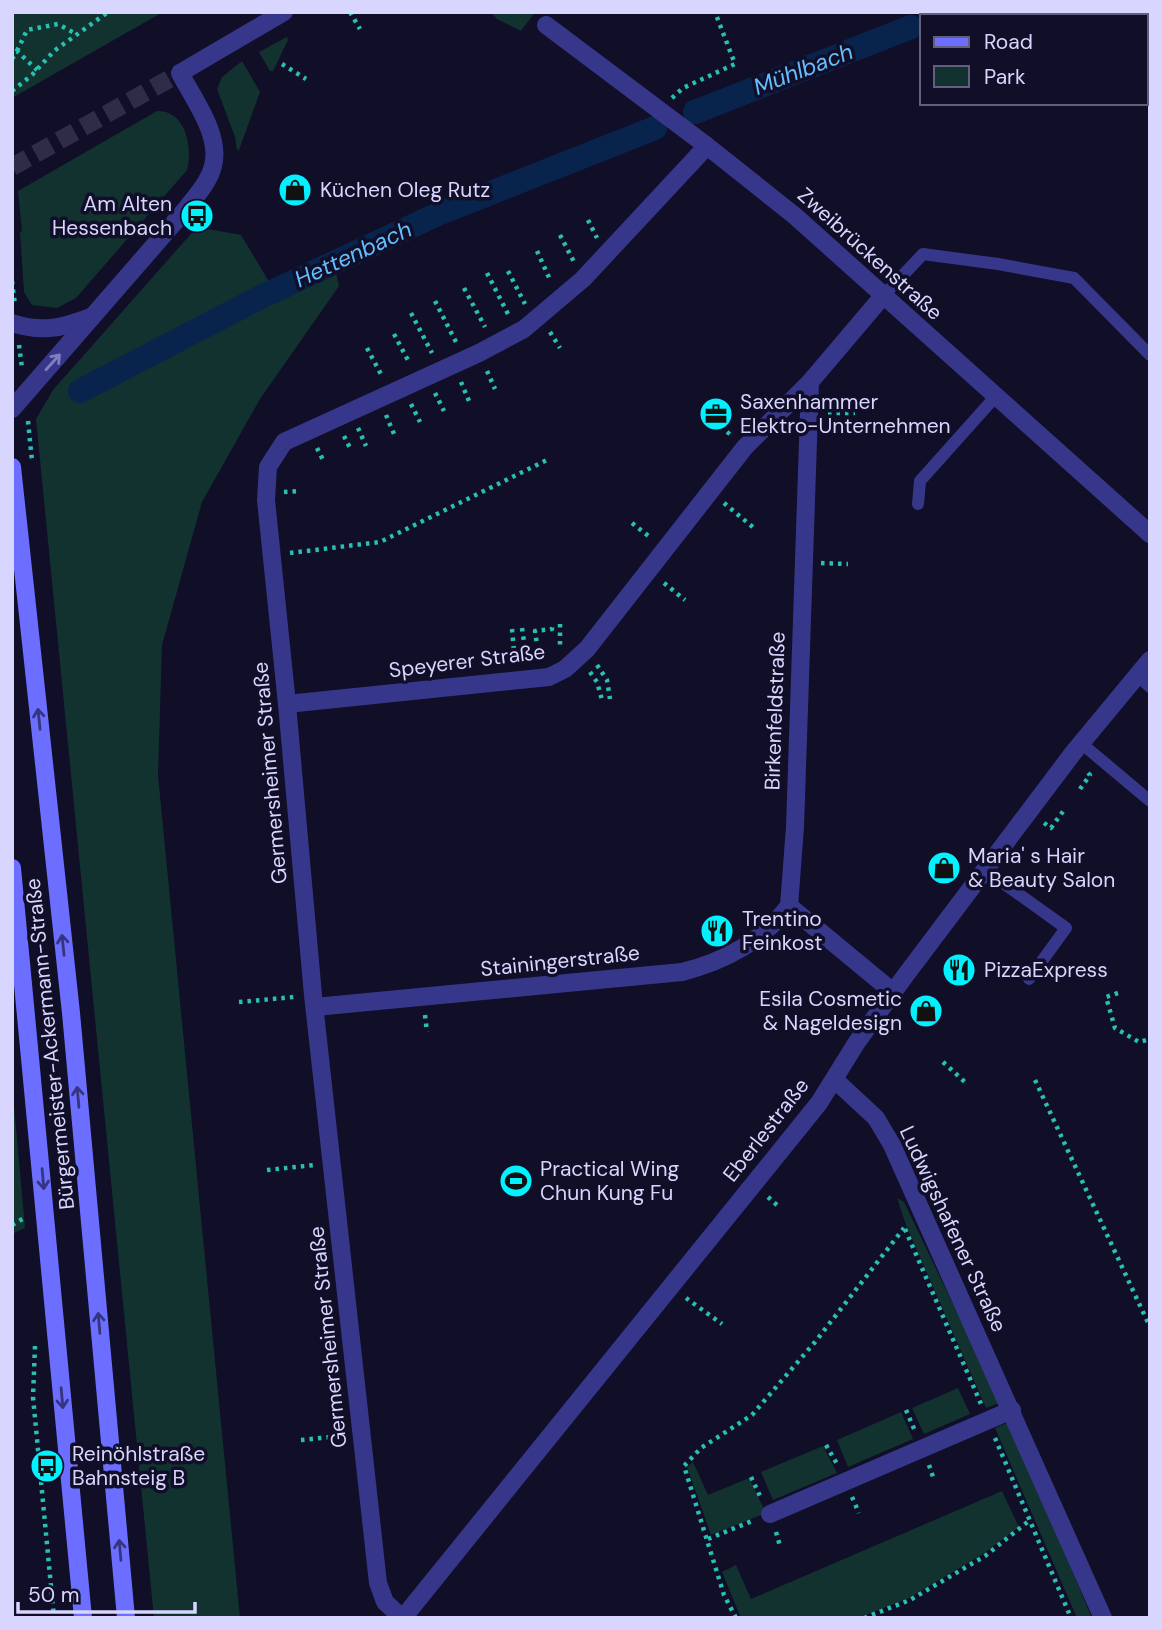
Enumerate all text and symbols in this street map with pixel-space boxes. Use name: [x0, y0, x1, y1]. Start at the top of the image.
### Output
legend: [920, 14, 1148, 105]
text: Road: [984, 28, 1033, 56]
water label: Mühlbach: [749, 36, 857, 102]
text: Park: [984, 63, 1026, 91]
shop icon: Küchen Oleg Rutz: [276, 171, 314, 209]
place label: Küchen Oleg Rutz: [320, 176, 490, 204]
street label: Zweibrückenstraße: [792, 181, 948, 327]
place label: Am Alten Hessenbach: [52, 190, 172, 242]
bus stop icon: Am Alten Hessenbach: [178, 197, 216, 235]
water label: Hettenbach: [290, 214, 416, 294]
one-way arrow: [45, 354, 61, 372]
place label: Saxenhammer Elektro-Unternehmen: [740, 388, 951, 440]
office icon: Saxenhammer Elektro-Unternehmen: [697, 395, 735, 433]
street label: Birkenfeldstraße: [758, 631, 792, 791]
street label: Speyerer Straße: [387, 638, 547, 684]
street label: Germersheimer Straße: [246, 661, 294, 885]
one-way arrow: [32, 708, 45, 730]
place label: Maria' s Hair & Beauty Salon: [968, 842, 1115, 894]
shop icon: Maria' s Hair & Beauty Salon: [925, 849, 963, 887]
street label: Bürgermeister-Ackermann-Straße: [19, 877, 81, 1211]
place label: Trentino Feinkost: [742, 905, 822, 957]
restaurant icon: Trentino Feinkost: [698, 912, 736, 950]
one-way arrow: [57, 934, 70, 957]
street label: Stainingerstraße: [479, 939, 641, 983]
restaurant icon: PizzaExpress: [940, 951, 978, 989]
place label: PizzaExpress: [984, 956, 1108, 984]
place label: Esila Cosmetic & Nageldesign: [759, 985, 902, 1037]
shop icon: Esila Cosmetic & Nageldesign: [907, 992, 945, 1030]
street label: Eberlestraße: [717, 1072, 815, 1188]
one-way arrow: [72, 1086, 85, 1108]
street label: Ludwigshafener Straße: [893, 1121, 1013, 1337]
place label: Practical Wing Chun Kung Fu: [540, 1155, 679, 1207]
sports icon: Practical Wing Chun Kung Fu: [497, 1162, 535, 1200]
one-way arrow: [36, 1168, 49, 1190]
street label: Germersheimer Straße: [302, 1225, 354, 1449]
one-way arrow: [92, 1312, 105, 1335]
one-way arrow: [56, 1386, 69, 1409]
place label: Reinöhlstraße Bahnsteig B: [72, 1440, 205, 1492]
bus stop icon: Reinöhlstraße Bahnsteig B: [28, 1447, 66, 1485]
one-way arrow: [113, 1539, 126, 1562]
scale bar: [18, 1570, 194, 1614]
text: 50 m: [28, 1581, 79, 1609]

